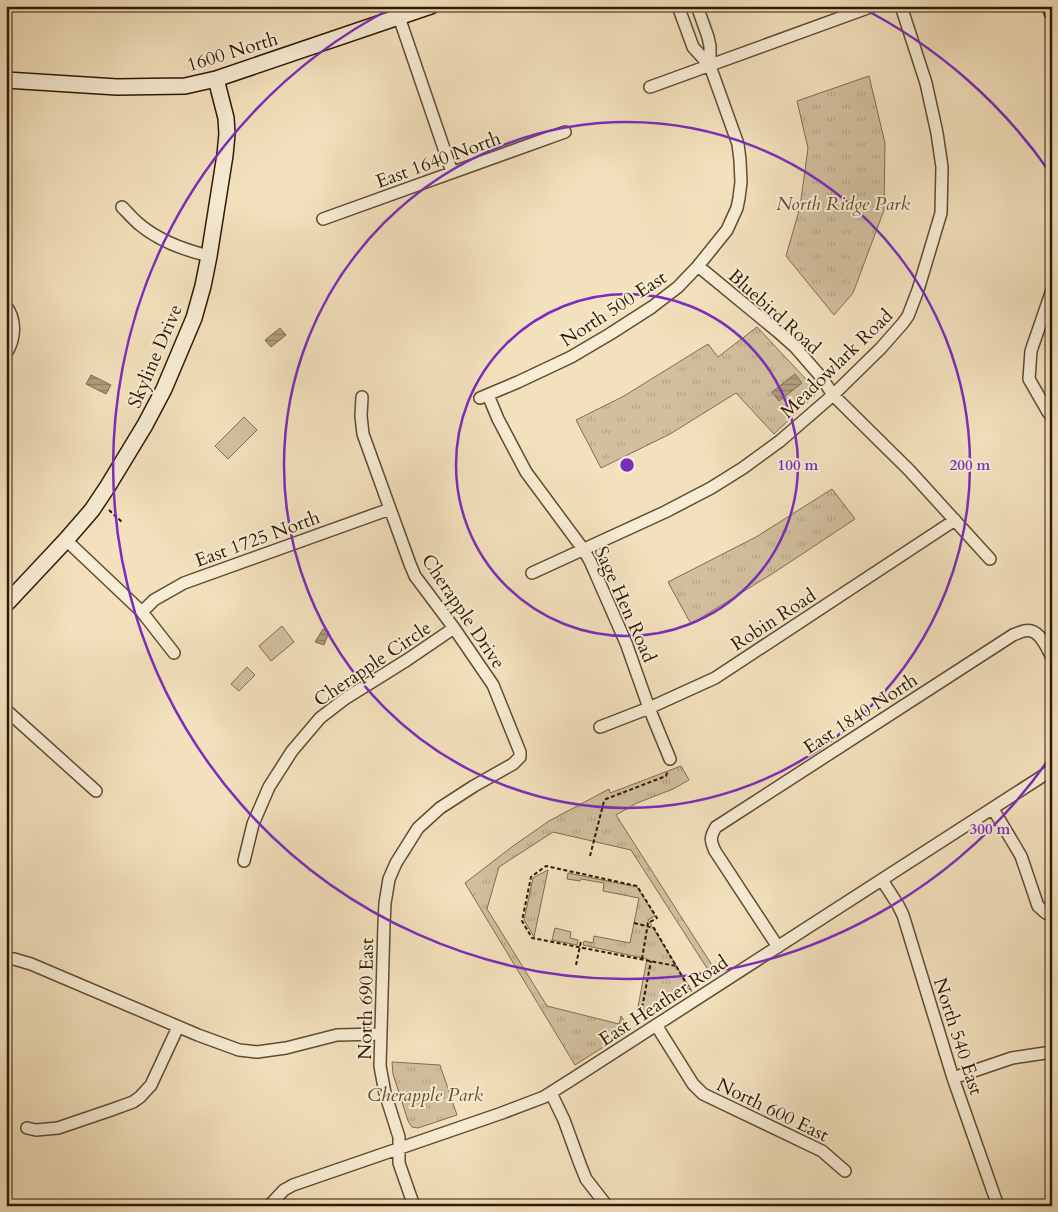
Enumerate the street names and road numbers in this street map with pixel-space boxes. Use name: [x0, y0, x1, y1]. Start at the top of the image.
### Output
street label: 1600 North: [184, 26, 282, 78]
street label: East 1640 North: [372, 125, 505, 195]
street label: Bluebird Road: [722, 263, 826, 360]
street label: North 500 East: [555, 265, 672, 353]
street label: Skyline Drive: [121, 301, 188, 412]
street label: Meadowlark Road: [775, 303, 899, 424]
street label: East 1725 North: [191, 504, 324, 574]
street label: Sage Hen Road: [588, 542, 662, 666]
street label: Cherapple Drive: [415, 549, 511, 674]
street label: Robin Road: [726, 583, 821, 657]
street label: Cherapple Circle: [309, 615, 436, 713]
street label: East 1840 North: [798, 667, 923, 760]
street label: North 690 East: [352, 938, 380, 1060]
street label: East Heather Road: [594, 949, 733, 1052]
street label: North 540 East: [927, 974, 989, 1098]
street label: North 600 East: [712, 1072, 833, 1148]

